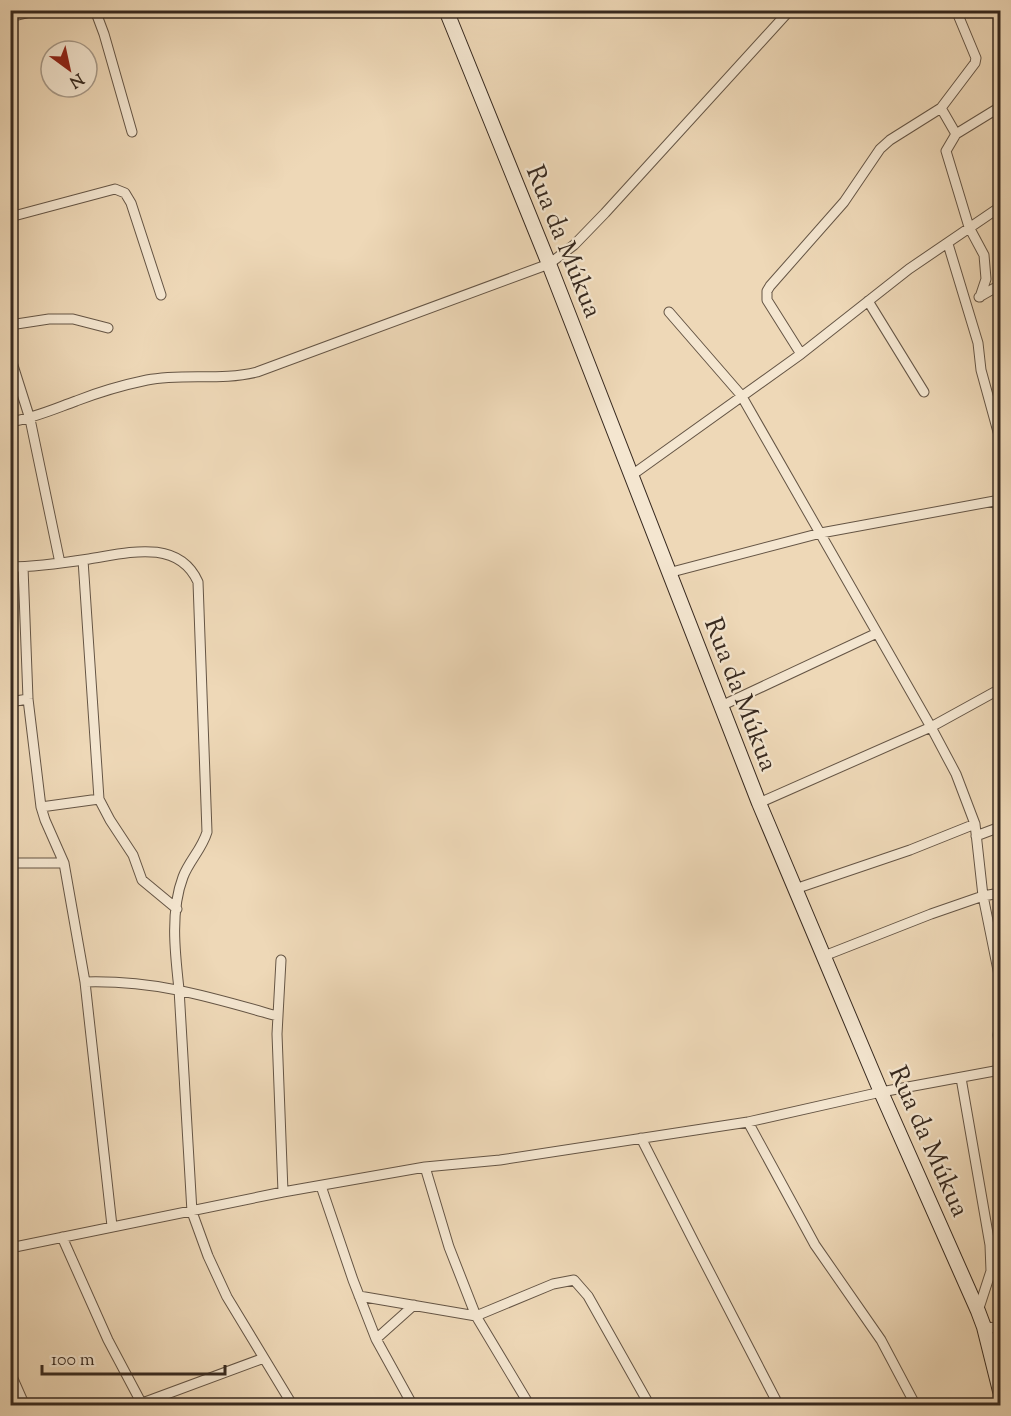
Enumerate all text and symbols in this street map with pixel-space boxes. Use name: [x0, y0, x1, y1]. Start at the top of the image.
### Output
north arrow: [39, 39, 99, 99]
text: N: [64, 66, 87, 93]
street label: Rua da Múkua: [515, 160, 610, 324]
street label: Rua da Múkua: [693, 613, 786, 777]
street label: Rua da Múkua: [878, 1061, 978, 1223]
scale bar: [42, 1338, 225, 1376]
text: 100 m: [51, 1348, 95, 1374]

